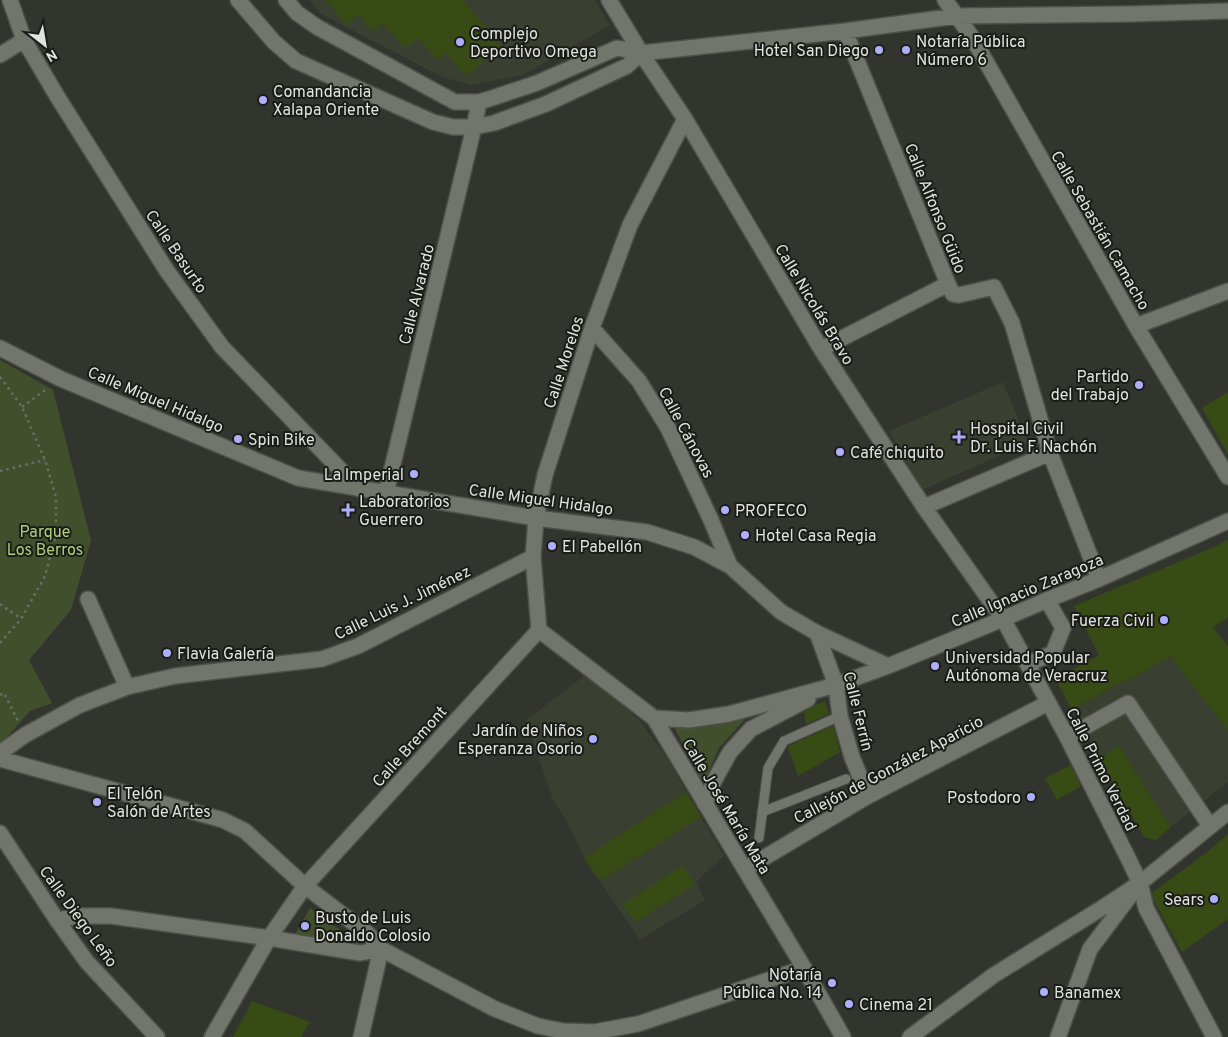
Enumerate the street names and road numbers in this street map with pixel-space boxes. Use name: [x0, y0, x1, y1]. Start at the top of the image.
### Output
street label: Calle Alfonso Güido: [899, 141, 969, 277]
street label: Calle Sebastián Camacho: [1045, 148, 1153, 314]
street label: Calle Basurto: [140, 207, 211, 298]
street label: Calle Nicolás Bravo: [769, 241, 857, 369]
street label: Calle Alvarado: [396, 242, 440, 347]
street label: Calle Morelos: [541, 314, 589, 411]
street label: Calle Miguel Hidalgo: [84, 363, 226, 439]
street label: Calle Cánovas: [653, 384, 718, 482]
street label: Calle Miguel Hidalgo: [467, 481, 614, 521]
street label: Calle Ignacio Zaragoza: [949, 551, 1107, 633]
street label: Calle Luis J. Jiménez: [331, 562, 474, 646]
street label: Calle Ferrín: [838, 670, 877, 753]
street label: Calle Bremont: [369, 703, 452, 792]
street label: Calle Primo Verdad: [1060, 705, 1140, 835]
street label: Callejón de González Aparicio: [791, 712, 987, 829]
street label: Calle José María Mata: [677, 735, 774, 879]
street label: Calle Diego Leño: [34, 863, 121, 972]

